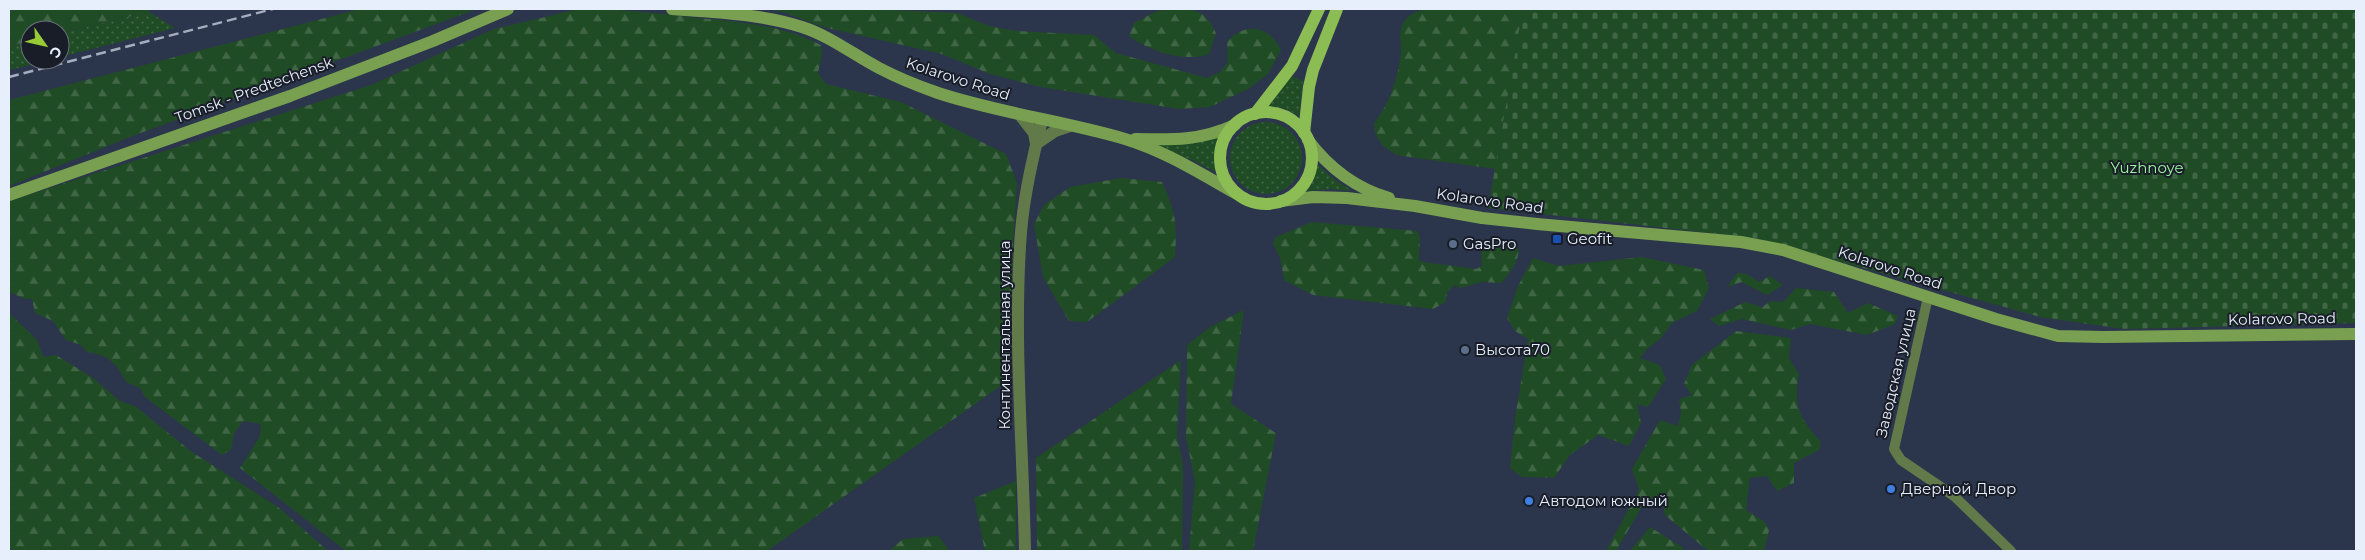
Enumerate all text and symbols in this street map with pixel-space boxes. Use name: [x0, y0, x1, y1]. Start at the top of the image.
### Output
north arrow: [20, 20, 70, 70]
text: С: [45, 43, 66, 62]
street label: Tomsk - Predtechensk: [172, 52, 336, 127]
street label: Kolarovo Road: [904, 53, 1012, 104]
park label: Yuzhnoye: [2110, 158, 2184, 177]
street label: Kolarovo Road: [1435, 184, 1545, 217]
place label: Geofit: [1567, 229, 1612, 248]
marker: Geofit: [1551, 233, 1563, 245]
place label: GasPro: [1463, 234, 1516, 253]
marker: GasPro: [1447, 238, 1459, 250]
street label: Континентальная улица: [995, 240, 1014, 430]
street label: Kolarovo Road: [1836, 242, 1944, 293]
street label: Заводская улица: [1871, 306, 1920, 439]
street label: Kolarovo Road: [2228, 308, 2336, 329]
place label: Высота70: [1475, 340, 1550, 359]
marker: Высота70: [1459, 344, 1471, 356]
place label: Дверной Двор: [1901, 479, 2016, 498]
marker: Дверной Двор: [1885, 483, 1897, 495]
place label: Автодом южный: [1539, 491, 1668, 510]
marker: Автодом южный: [1523, 495, 1535, 507]

